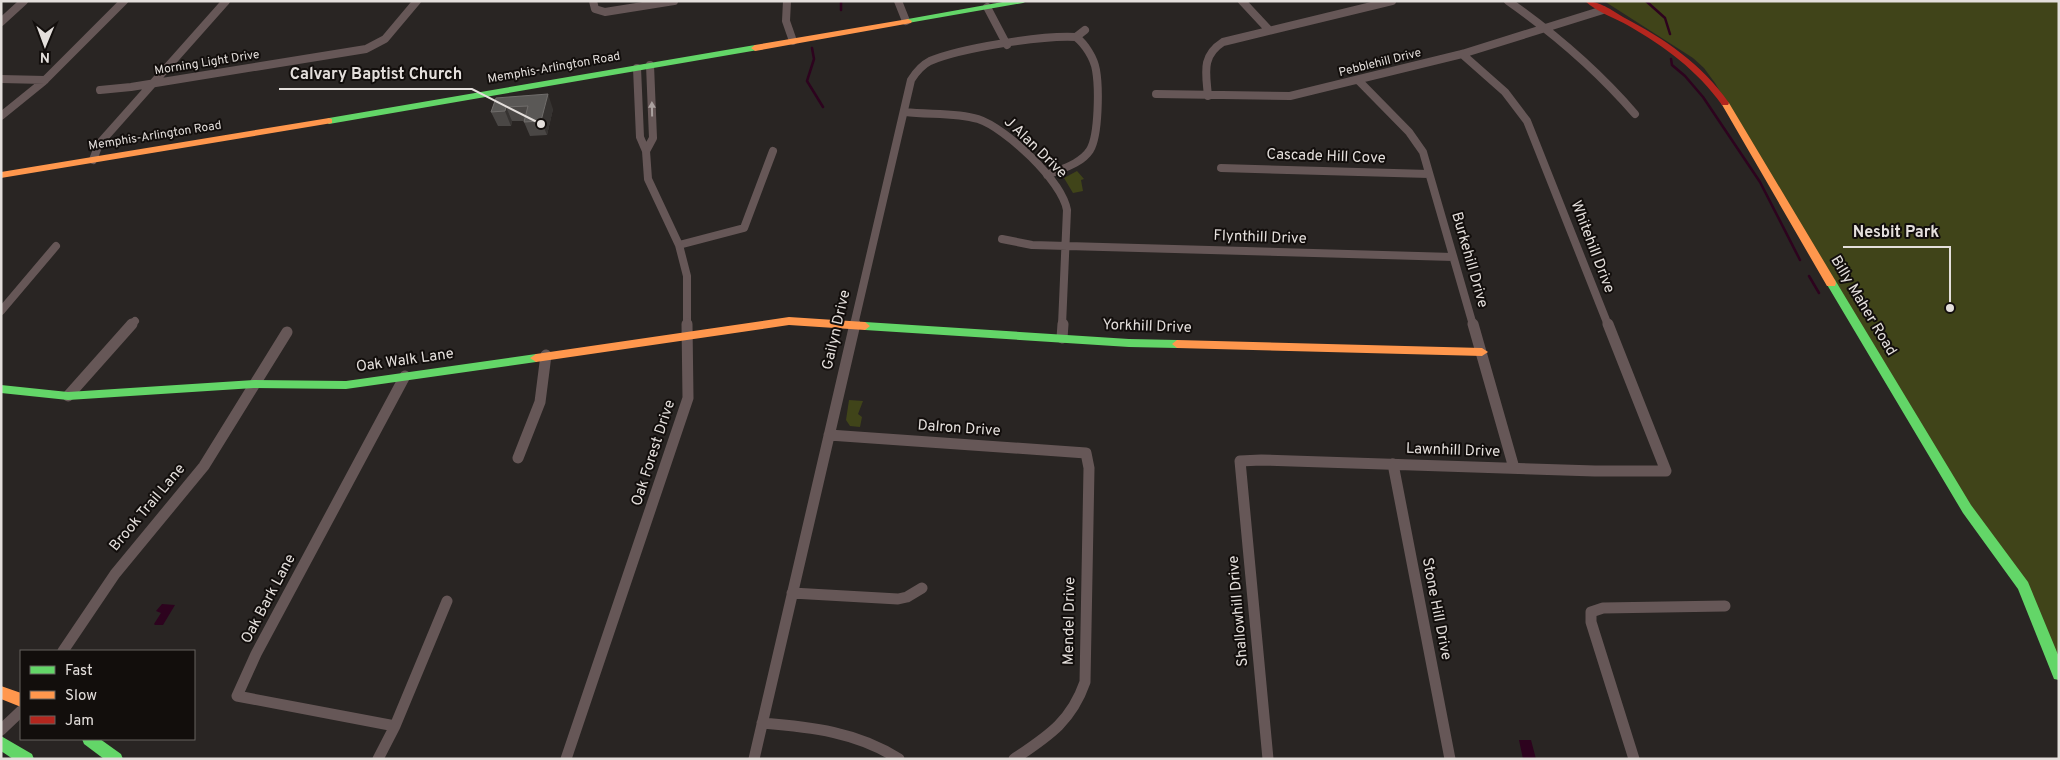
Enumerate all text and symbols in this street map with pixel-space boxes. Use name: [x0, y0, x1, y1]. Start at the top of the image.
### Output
north arrow: [20, 20, 70, 70]
street label: Pebblehill Drive: [1337, 45, 1423, 81]
street label: Morning Light Drive: [153, 47, 261, 79]
text: N: [40, 48, 50, 65]
street label: Memphis-Arlington Road: [486, 48, 622, 88]
callout: Calvary Baptist Church: [279, 58, 472, 89]
text: Calvary Baptist Church: [290, 65, 462, 85]
one-way arrow: [648, 101, 656, 117]
street label: J Alan Drive: [999, 113, 1071, 183]
street label: Memphis-Arlington Road: [87, 118, 223, 154]
street label: Cascade Hill Cove: [1266, 145, 1386, 169]
street label: Whitehill Drive: [1566, 198, 1618, 296]
street label: Burkehill Drive: [1446, 210, 1492, 310]
callout: Nesbit Park: [1843, 216, 1950, 247]
text: Nesbit Park: [1853, 223, 1939, 243]
street label: Flynthill Drive: [1213, 227, 1307, 249]
street label: Billy Maher Road: [1826, 252, 1900, 360]
street label: Gailyn Drive: [819, 288, 855, 372]
street label: Yorkhill Drive: [1102, 316, 1192, 338]
street label: Oak Walk Lane: [355, 345, 455, 377]
street label: Oak Forest Drive: [628, 397, 680, 509]
street label: Dalron Drive: [917, 417, 1001, 441]
street label: Lawnhill Drive: [1405, 440, 1501, 462]
street label: Brook Trail Lane: [106, 460, 190, 556]
street label: Oak Bark Lane: [237, 551, 301, 647]
street label: Shallowhill Drive: [1225, 555, 1253, 667]
street label: Stone Hill Drive: [1417, 556, 1455, 662]
street label: Mendel Drive: [1060, 577, 1080, 665]
legend: [20, 650, 195, 740]
text: Fast: [65, 662, 93, 681]
text: Slow: [65, 687, 97, 706]
text: Jam: [65, 712, 94, 731]

